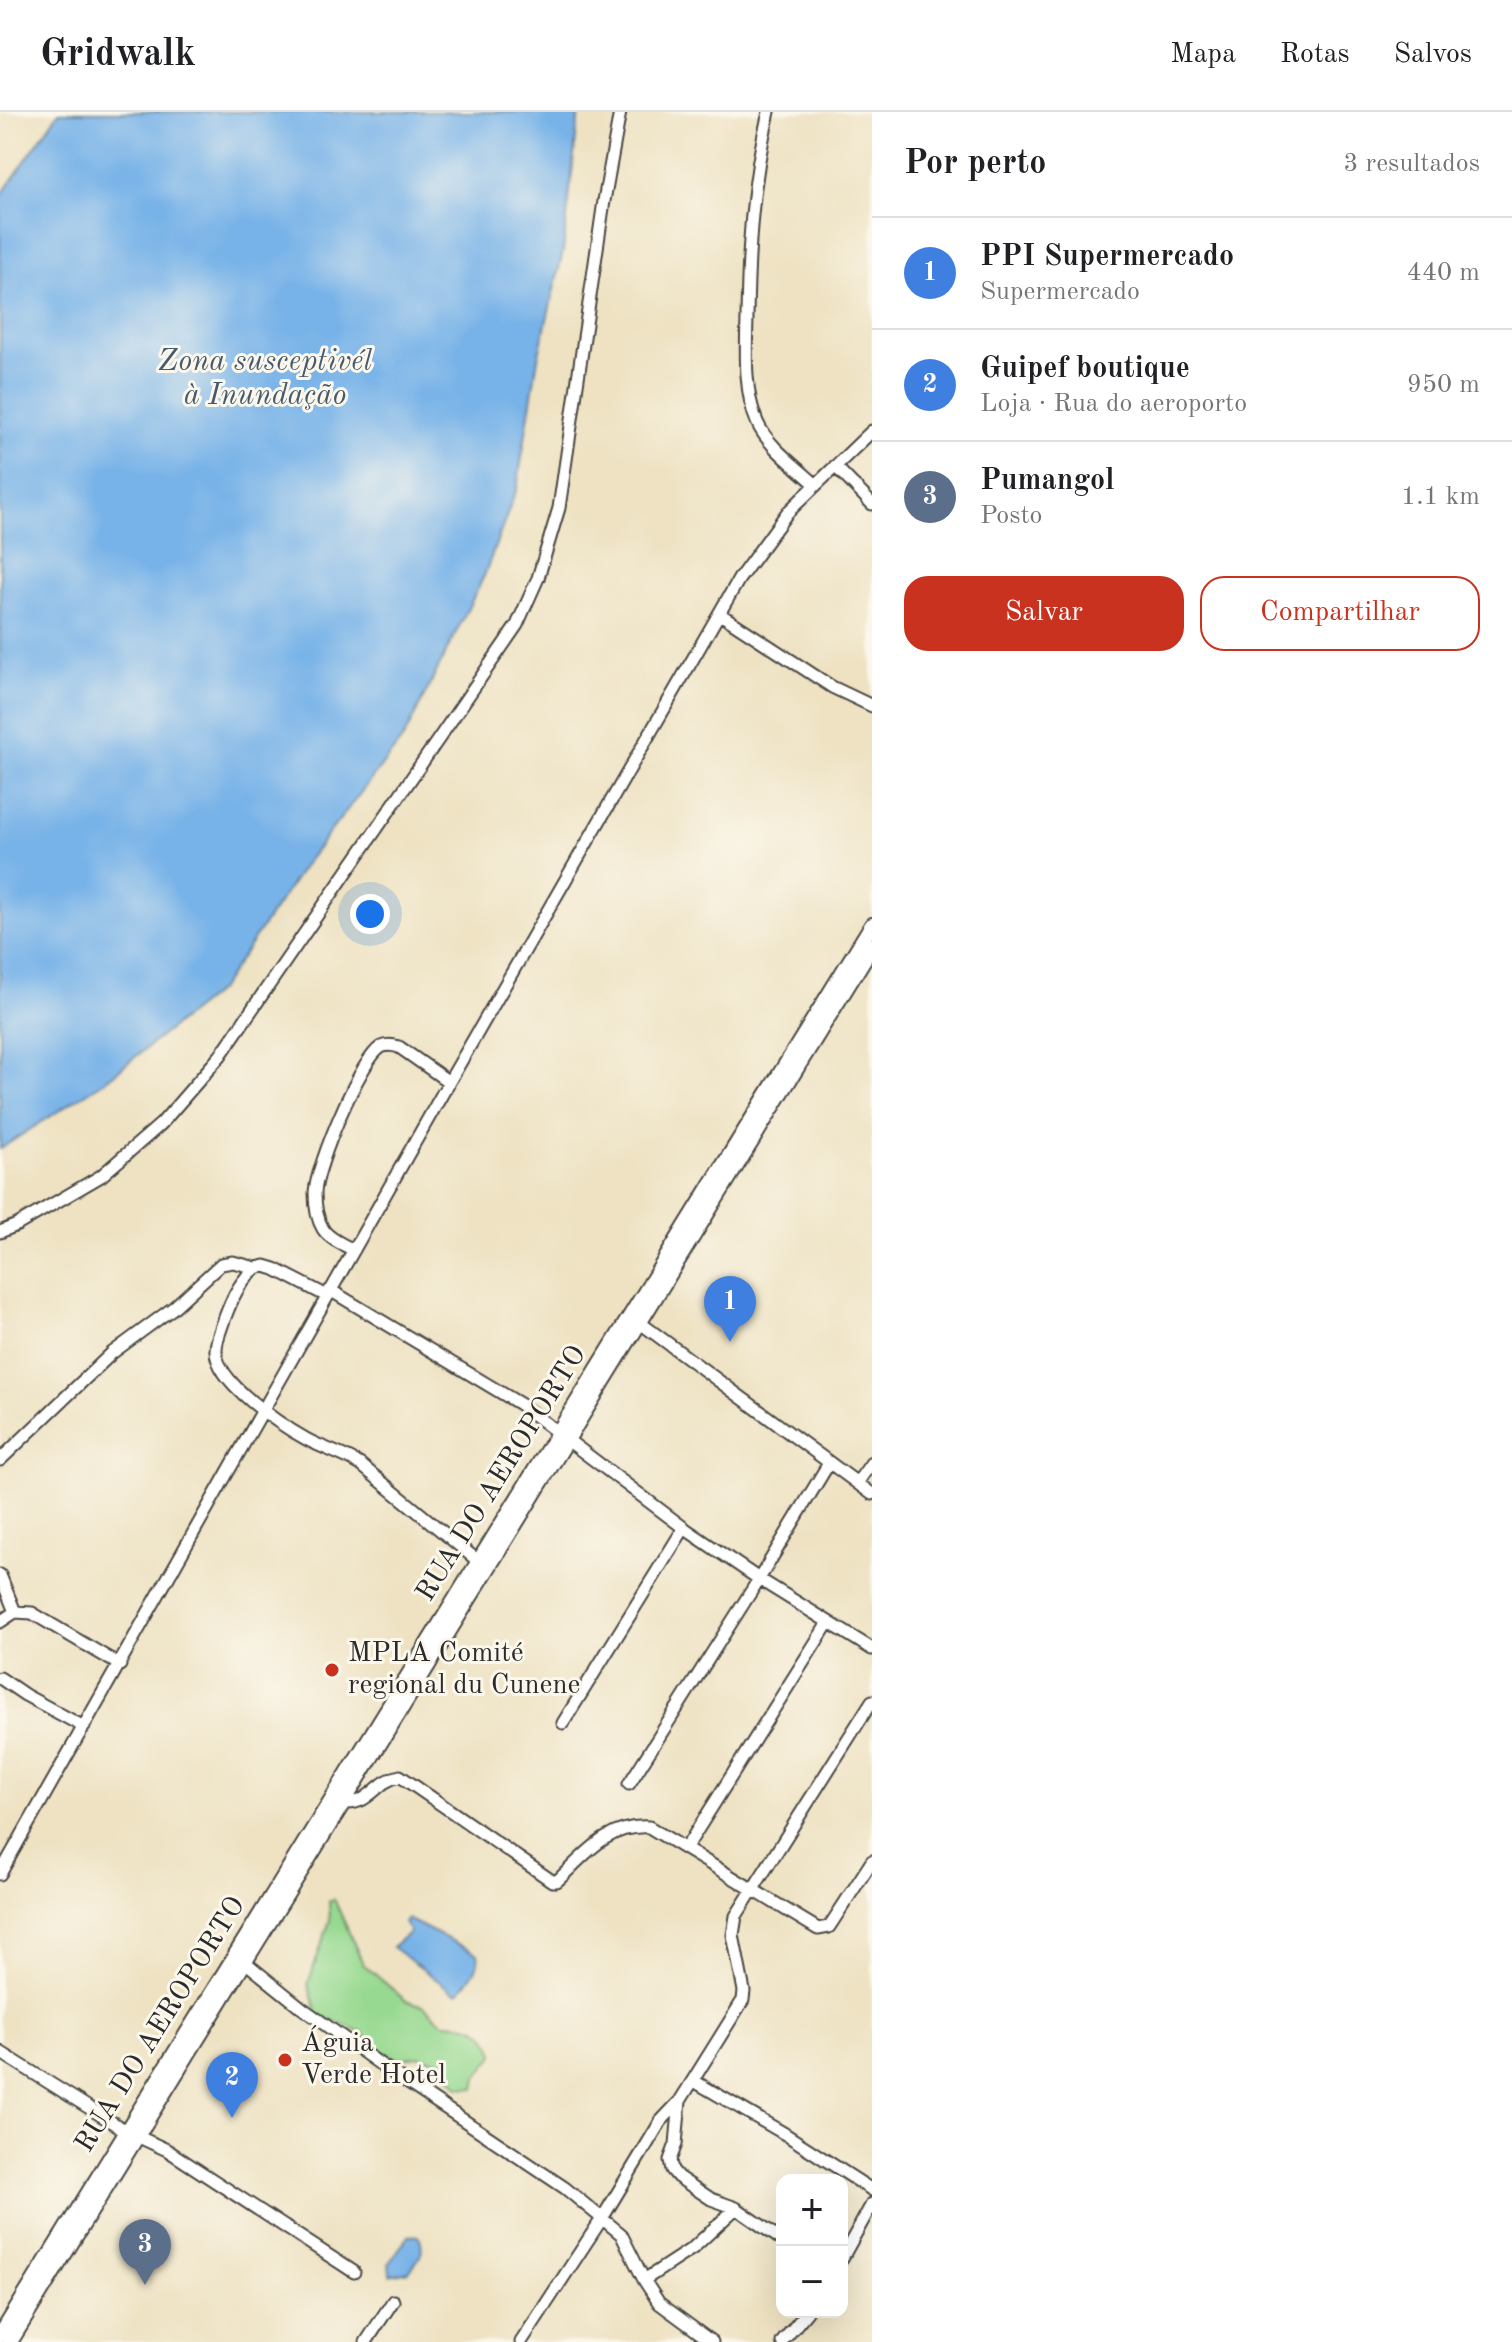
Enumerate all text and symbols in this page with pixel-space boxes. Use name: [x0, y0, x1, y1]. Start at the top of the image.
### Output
text: Gridwalk: [40, 36, 196, 74]
text: Mapa: [1170, 41, 1236, 69]
text: Rotas: [1280, 41, 1350, 69]
text: Salvos: [1394, 41, 1472, 69]
text: Por perto: [904, 147, 1046, 181]
text: 3 resultados: [1343, 151, 1480, 177]
text: PPI Supermercado: [980, 242, 1234, 272]
text: 1: [922, 260, 938, 286]
text: 440 m: [1407, 260, 1480, 286]
text: Supermercado: [980, 279, 1140, 305]
water label: Zona susceptivél à Inundação: [158, 347, 372, 411]
text: Guipef boutique: [980, 354, 1190, 384]
text: 2: [922, 372, 938, 398]
text: 950 m: [1407, 372, 1480, 398]
text: Loja · Rua do aeroporto: [980, 391, 1247, 417]
text: Pumangol: [980, 466, 1114, 496]
text: 3: [922, 484, 938, 510]
text: 1.1 km: [1401, 484, 1480, 510]
text: Posto: [980, 503, 1043, 529]
button: Salvar: [904, 576, 1184, 651]
button: Compartilhar: [1200, 576, 1480, 651]
your location: [350, 894, 390, 934]
pin: 1: [704, 1276, 756, 1342]
street label: RUA DO AEROPORTO: [412, 1341, 592, 1607]
place label: MPLA Comité regional du Cunene: [348, 1640, 580, 1700]
marker: MPLA Comité regional du Cunene: [323, 1661, 341, 1679]
street label: RUA DO AEROPORTO: [71, 1892, 251, 2158]
place label: Águia Verde Hotel: [301, 2025, 446, 2090]
marker: Águia Verde Hotel: [276, 2051, 294, 2069]
pin: 2: [206, 2052, 258, 2118]
map controls: [776, 2174, 848, 2318]
button: +: [776, 2174, 848, 2246]
pin: 3: [119, 2219, 171, 2285]
button: −: [776, 2246, 848, 2318]

